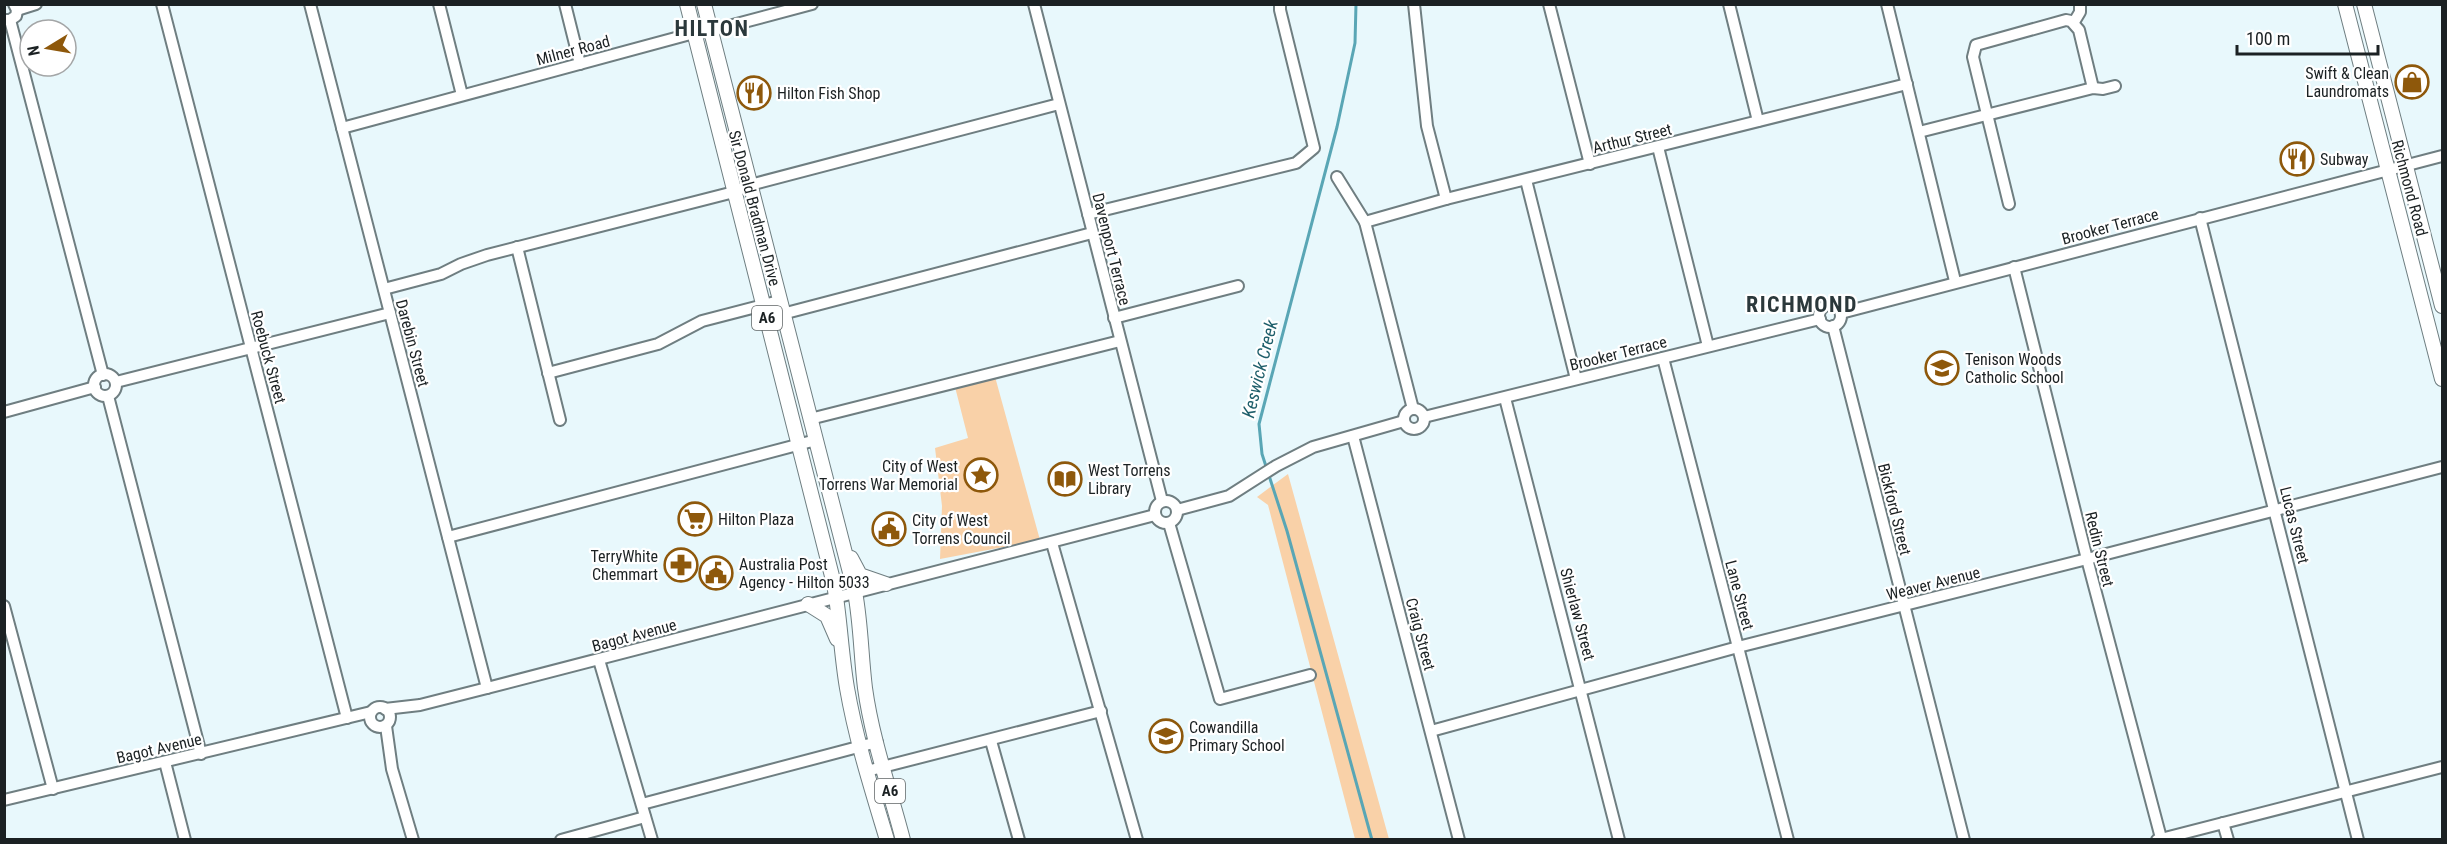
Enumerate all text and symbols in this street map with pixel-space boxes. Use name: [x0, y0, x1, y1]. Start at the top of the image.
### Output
district label: HILTON: [674, 16, 750, 41]
north arrow: [18, 18, 78, 78]
scale bar: [2237, 18, 2378, 56]
text: 100 m: [2246, 28, 2290, 49]
street label: Milner Road: [534, 32, 612, 69]
text: N: [24, 44, 44, 57]
place label: Swift & Clean Laundromats: [2305, 64, 2389, 101]
shop icon: Swift & Clean Laundromats: [2394, 64, 2430, 100]
restaurant icon: Hilton Fish Shop: [736, 75, 772, 111]
place label: Hilton Fish Shop: [777, 84, 880, 103]
street label: Arthur Street: [1591, 119, 1674, 157]
street label: Sir Donald Bradman Drive: [725, 128, 784, 288]
street label: Richmond Road: [2388, 138, 2431, 238]
restaurant icon: Subway: [2279, 141, 2315, 177]
place label: Subway: [2320, 150, 2369, 169]
street label: Davenport Terrace: [1088, 191, 1135, 307]
street label: Brooker Terrace: [2060, 204, 2161, 249]
district label: RICHMOND: [1746, 292, 1858, 317]
street label: Darebin Street: [392, 297, 433, 389]
road number: A6: [752, 306, 782, 330]
street label: Roebuck Street: [247, 309, 290, 406]
water label: Keswick Creek: [1237, 317, 1282, 420]
street label: Brooker Terrace: [1568, 332, 1669, 375]
school or university icon: Tenison Woods Catholic School: [1924, 350, 1960, 386]
place label: Tenison Woods Catholic School: [1965, 350, 2064, 387]
place label: City of West Torrens War Memorial: [819, 457, 958, 494]
place icon: City of West Torrens War Memorial: [963, 457, 999, 493]
library icon: West Torrens Library: [1047, 461, 1083, 497]
place label: West Torrens Library: [1088, 461, 1171, 498]
street label: Bickford Street: [1874, 461, 1915, 557]
street label: Lucas Street: [2276, 485, 2313, 566]
supermarket icon: Hilton Plaza: [677, 501, 713, 537]
place label: Hilton Plaza: [718, 510, 794, 529]
street label: Redin Street: [2081, 510, 2118, 589]
public building icon: City of West Torrens Council: [871, 511, 907, 547]
place label: City of West Torrens Council: [912, 511, 1011, 548]
place label: TerryWhite Chemmart: [591, 547, 658, 584]
pharmacy icon: TerryWhite Chemmart: [663, 547, 699, 583]
public building icon: Australia Post Agency - Hilton 5033: [698, 555, 734, 591]
place label: Australia Post Agency - Hilton 5033: [739, 555, 870, 592]
street label: Lane Street: [1721, 558, 1758, 632]
street label: Weaver Avenue: [1884, 563, 1982, 604]
street label: Shierlaw Street: [1556, 566, 1599, 663]
street label: Craig Street: [1402, 596, 1439, 673]
street label: Bagot Avenue: [590, 615, 679, 656]
school or university icon: Cowandilla Primary School: [1148, 718, 1184, 754]
place label: Cowandilla Primary School: [1189, 718, 1285, 755]
street label: Bagot Avenue: [115, 729, 204, 768]
road number: A6: [875, 779, 905, 803]

